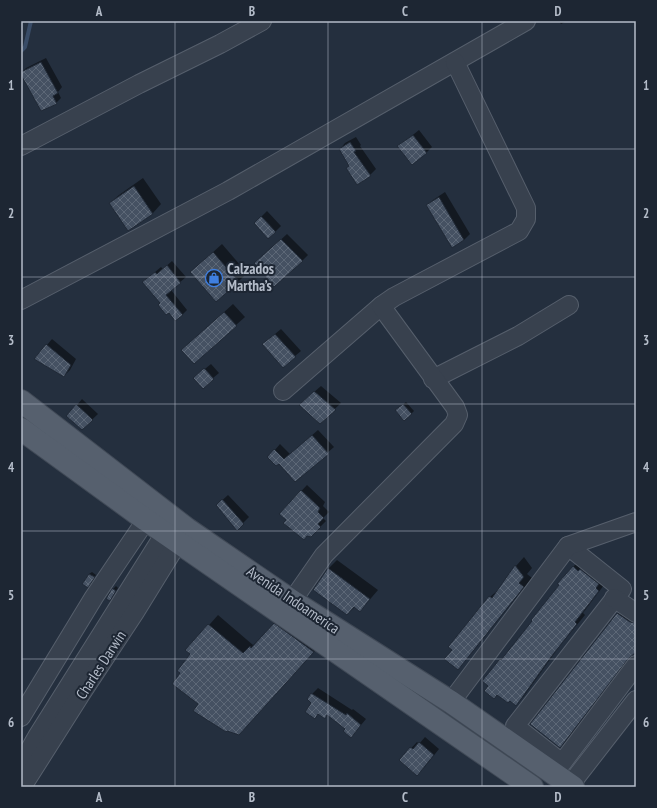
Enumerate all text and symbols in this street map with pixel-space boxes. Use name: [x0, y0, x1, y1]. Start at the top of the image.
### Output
text: A: [95, 3, 103, 20]
text: B: [249, 3, 255, 20]
text: C: [402, 3, 408, 20]
text: D: [555, 3, 562, 20]
text: 1: [8, 77, 14, 94]
text: 1: [643, 77, 649, 94]
text: 2: [8, 205, 14, 222]
text: 2: [643, 205, 649, 222]
place label: Calzados Martha’s: [227, 259, 274, 295]
shop icon: Calzados Martha’s: [204, 268, 224, 288]
text: 3: [8, 332, 14, 349]
text: 3: [643, 332, 649, 349]
text: 4: [8, 459, 15, 476]
text: 4: [643, 459, 650, 476]
street label: Avenida Indoamerica: [243, 562, 343, 638]
text: 5: [8, 587, 14, 604]
text: 5: [643, 587, 649, 604]
street label: Charles Darwin: [71, 627, 130, 703]
text: 6: [8, 714, 14, 731]
text: 6: [643, 714, 649, 731]
text: A: [95, 789, 103, 806]
text: B: [249, 789, 255, 806]
text: C: [402, 789, 408, 806]
text: D: [555, 789, 562, 806]

